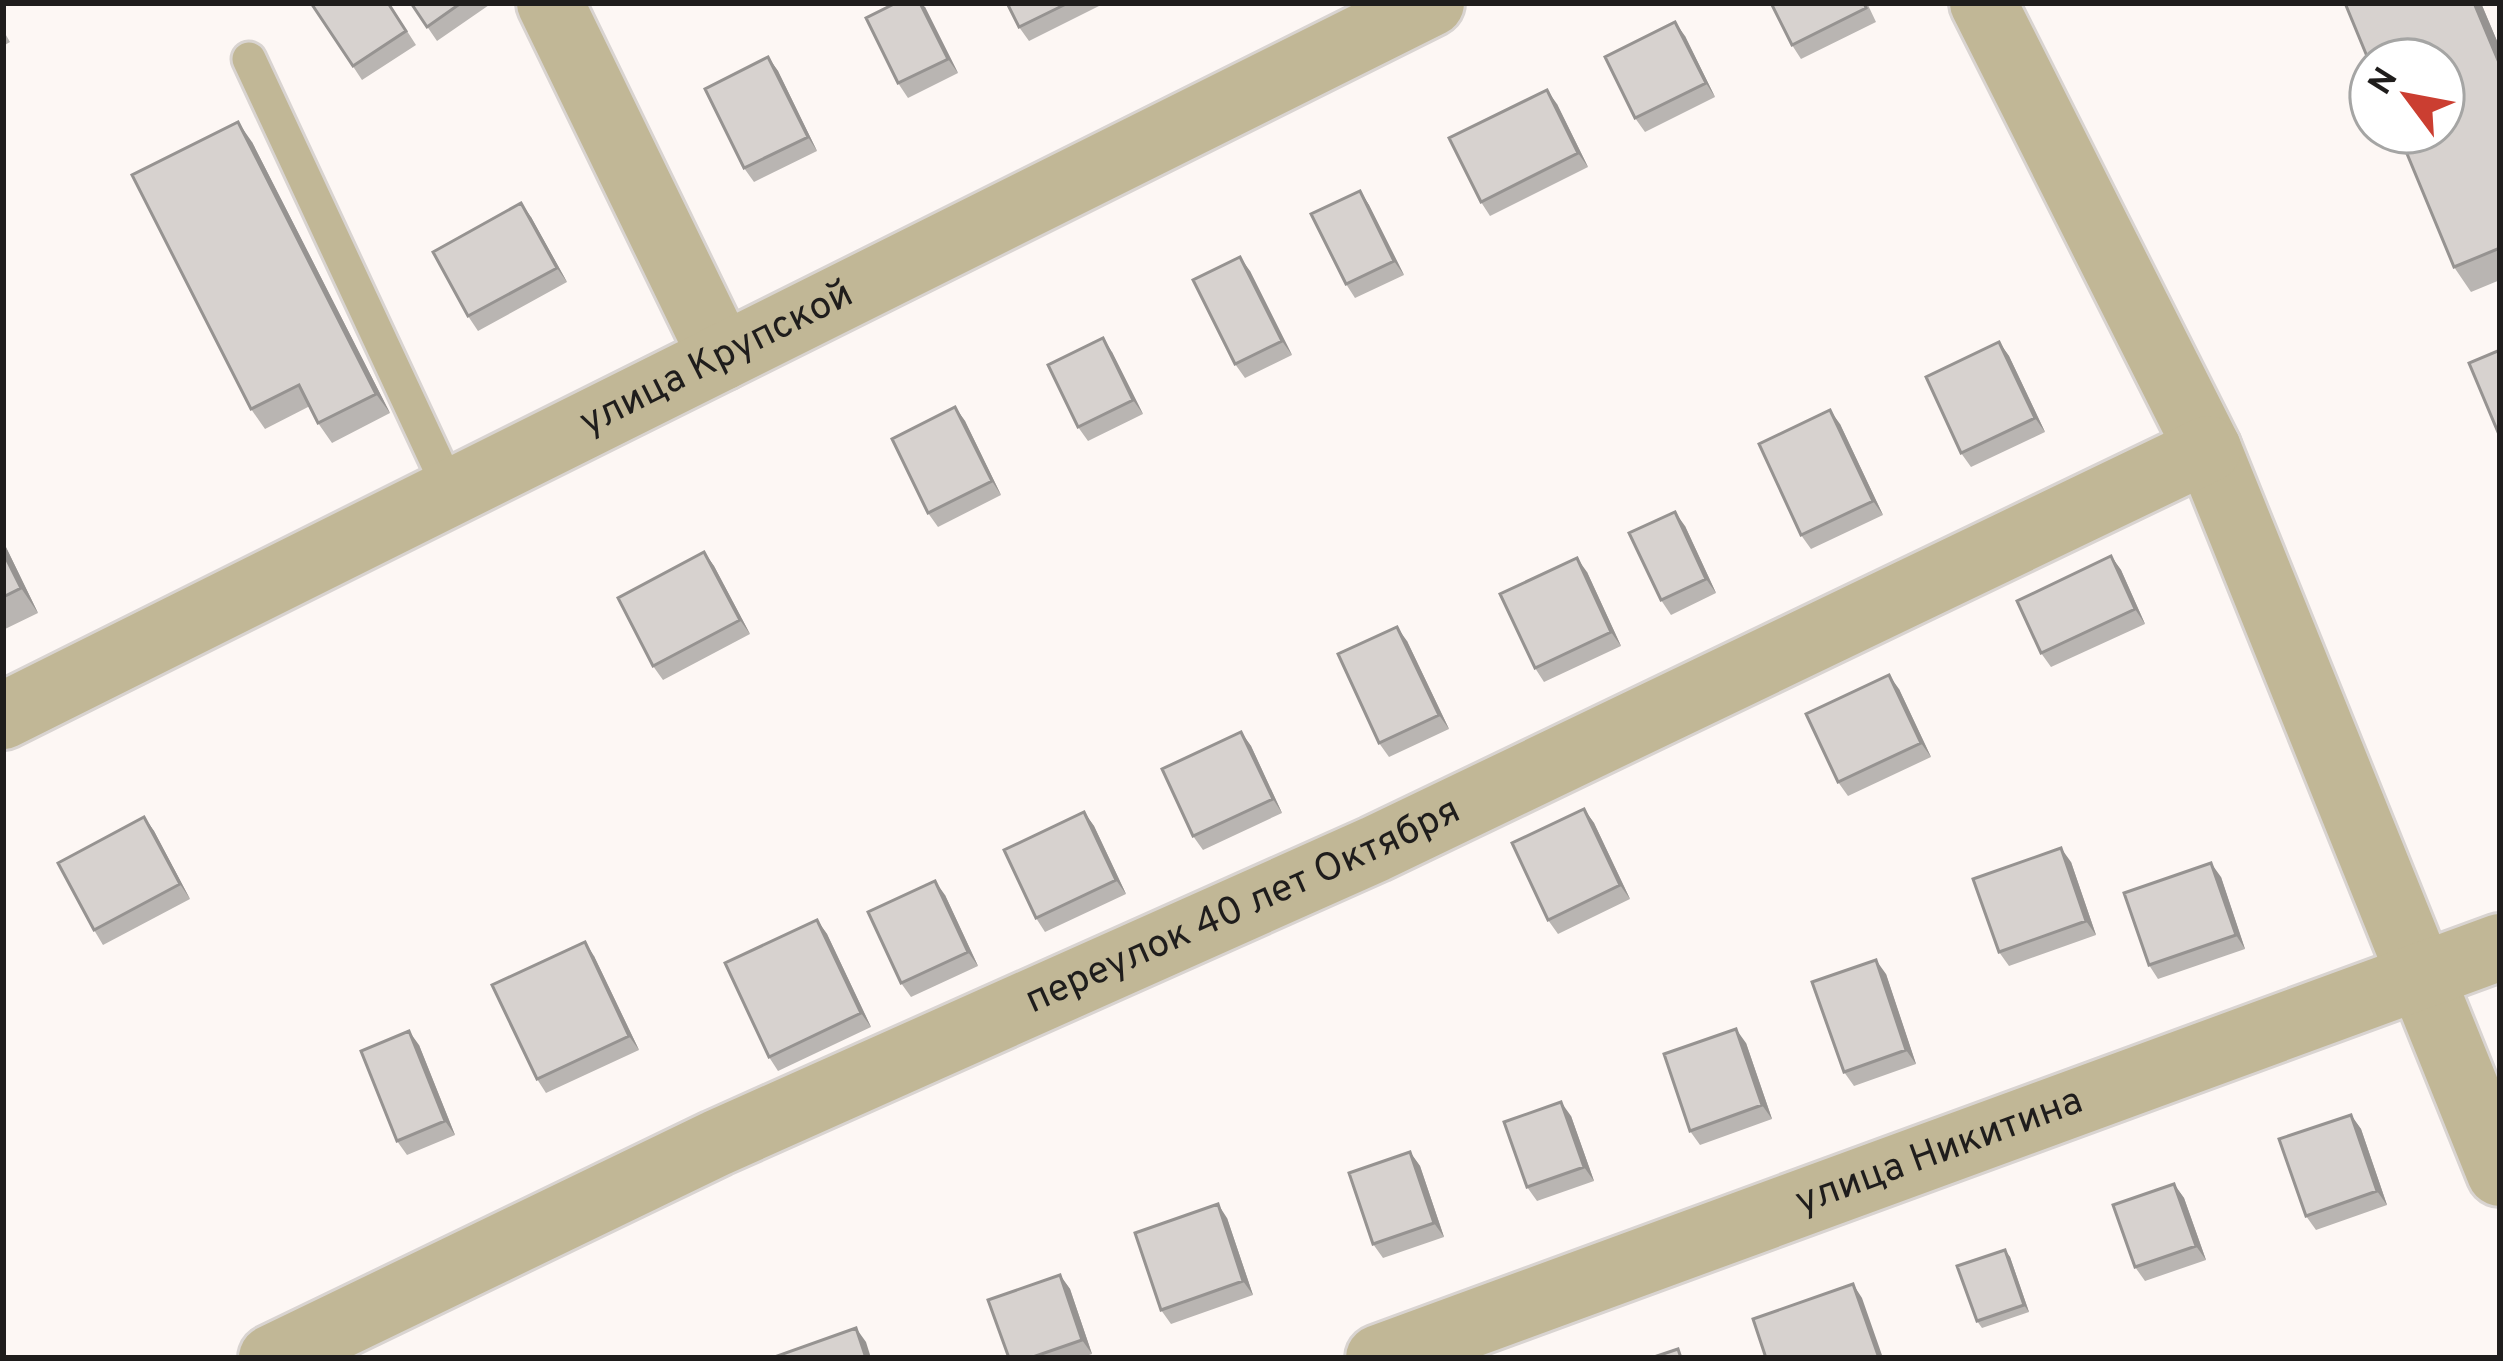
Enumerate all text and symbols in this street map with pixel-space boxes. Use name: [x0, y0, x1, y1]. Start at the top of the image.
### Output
north arrow: [2347, 36, 2467, 156]
text: N: [2361, 61, 2409, 103]
street label: улица Крупской: [572, 271, 862, 448]
street label: переулок 40 лет Октября: [1018, 787, 1469, 1026]
street label: улица Никитина: [1789, 1077, 2090, 1228]

